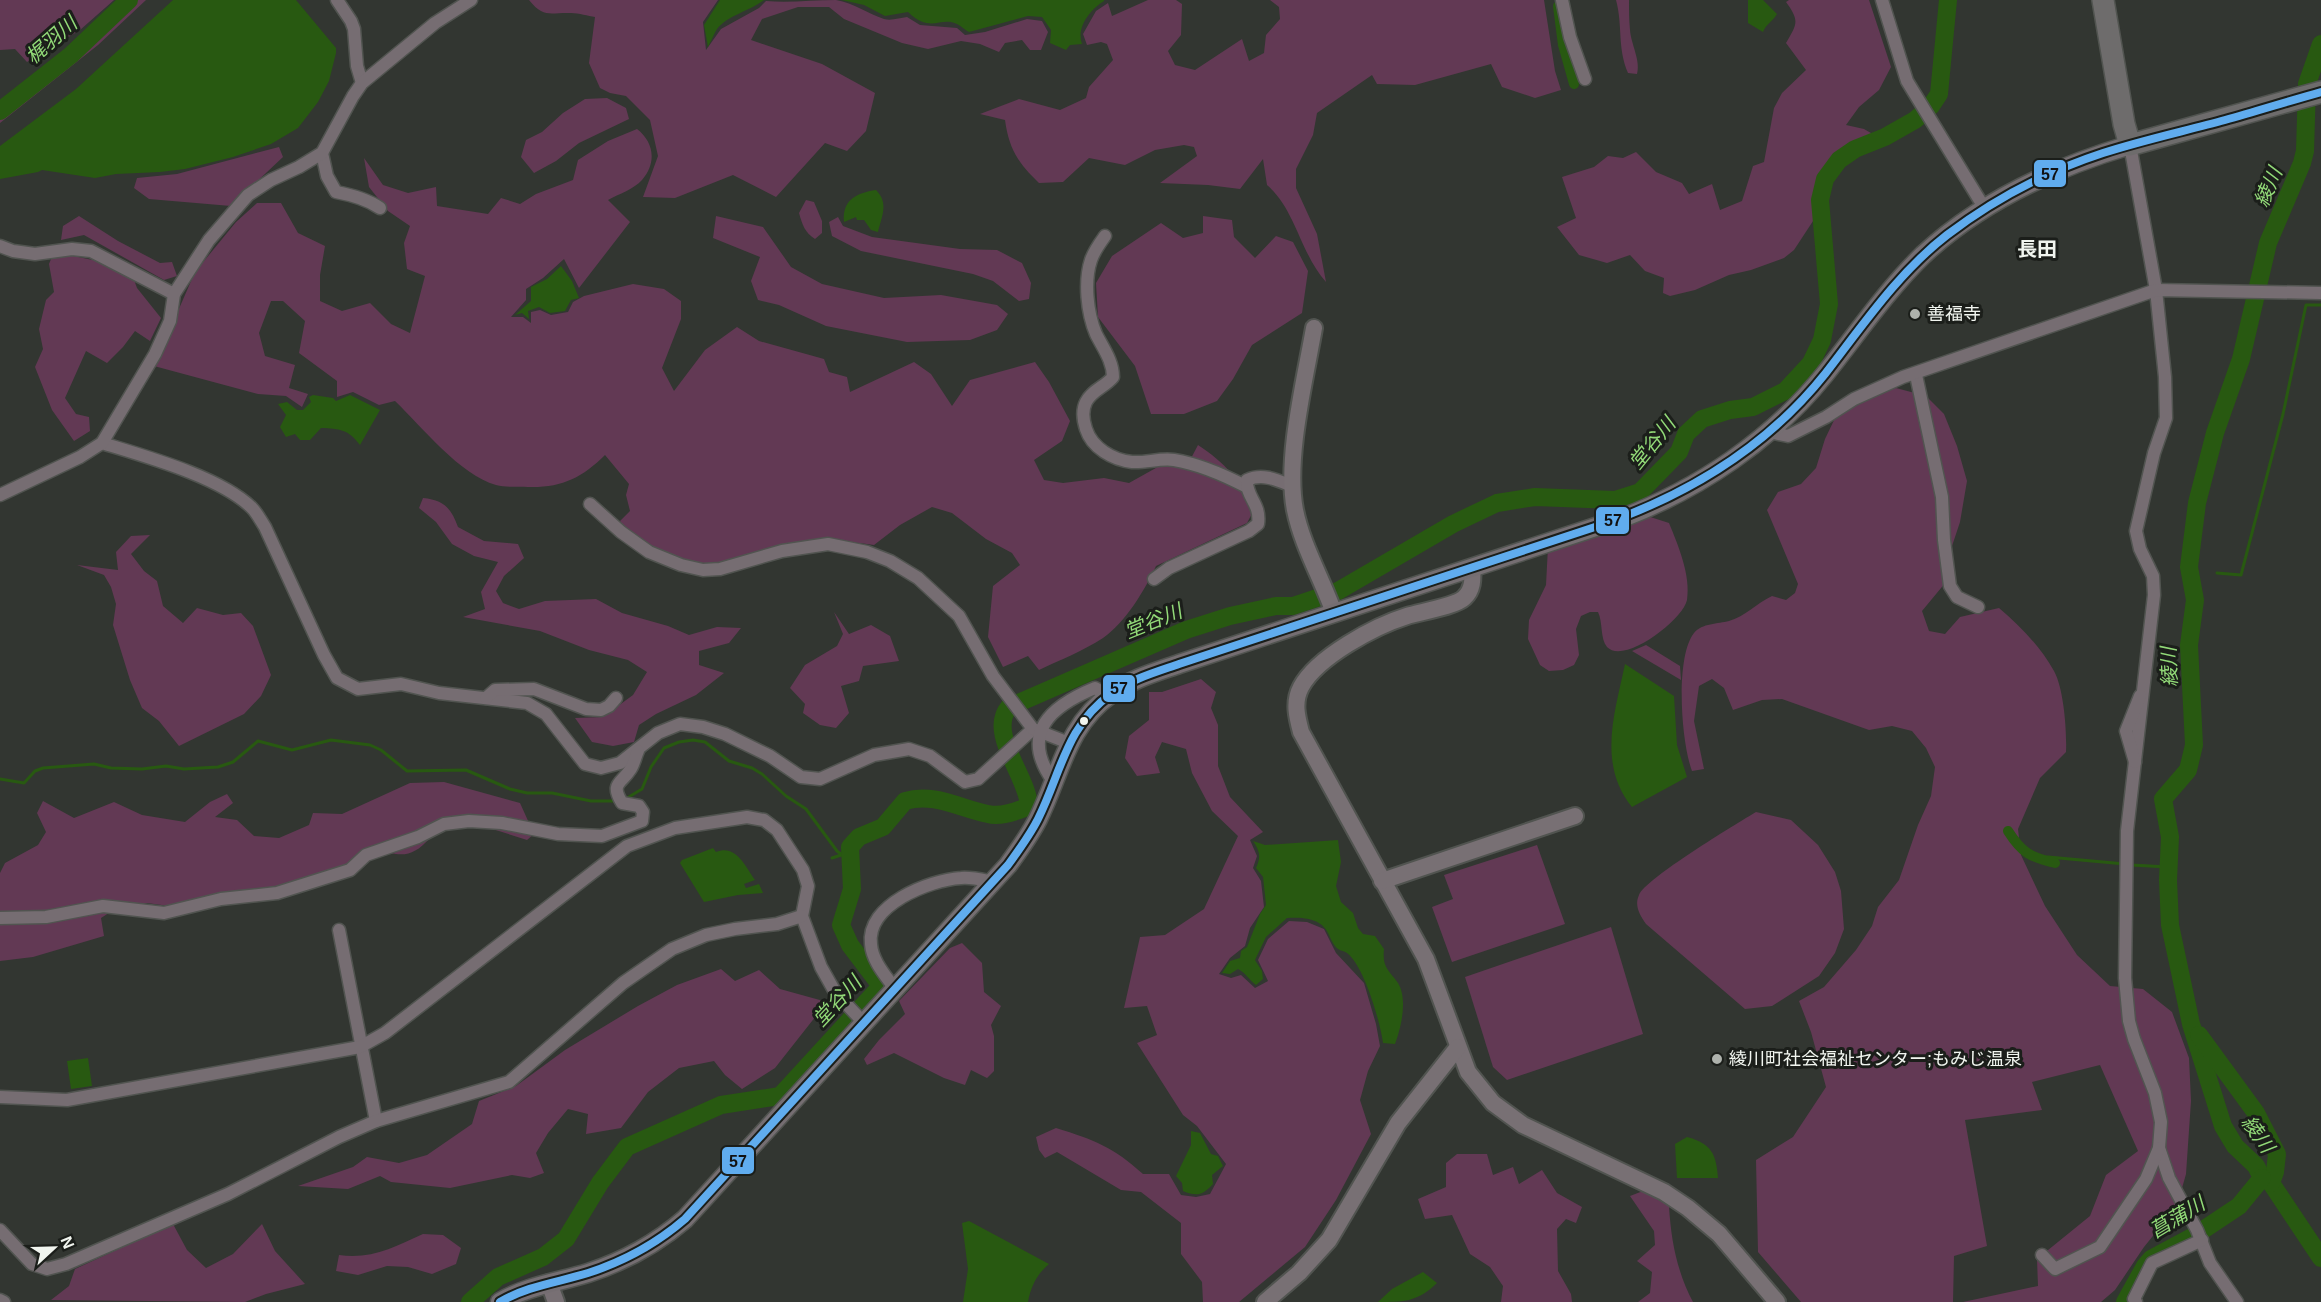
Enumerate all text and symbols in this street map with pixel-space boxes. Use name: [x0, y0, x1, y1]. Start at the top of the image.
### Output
water label: 梶羽川: [21, 11, 82, 68]
line badge: 57: [2033, 159, 2067, 188]
water label: 綾川: [2250, 162, 2287, 210]
text: 57: [2041, 166, 2059, 183]
district label: 長田: [2017, 238, 2057, 260]
place label: 善福寺: [1927, 304, 1981, 324]
marker: 善福寺: [1908, 307, 1922, 321]
water label: 堂谷川: [1625, 411, 1681, 473]
line badge: 57: [1595, 506, 1630, 535]
text: 57: [1604, 512, 1622, 529]
water label: 堂谷川: [1121, 599, 1187, 642]
water label: 綾川: [2157, 645, 2181, 687]
line badge: 57: [1102, 674, 1136, 703]
text: 57: [1110, 680, 1128, 697]
unlabelled marker: [1078, 715, 1090, 727]
water label: 堂谷川: [808, 970, 867, 1030]
place label: 綾川町社会福祉センター;もみじ温泉: [1729, 1049, 2022, 1069]
marker: 綾川町社会福祉センター;もみじ温泉: [1710, 1052, 1724, 1066]
water label: 綾川: [2238, 1111, 2280, 1158]
line badge: 57: [721, 1146, 755, 1175]
text: 57: [729, 1153, 747, 1170]
water label: 菖蒲川: [2146, 1191, 2210, 1242]
north arrow: [24, 1218, 84, 1278]
text: N: [57, 1234, 77, 1251]

